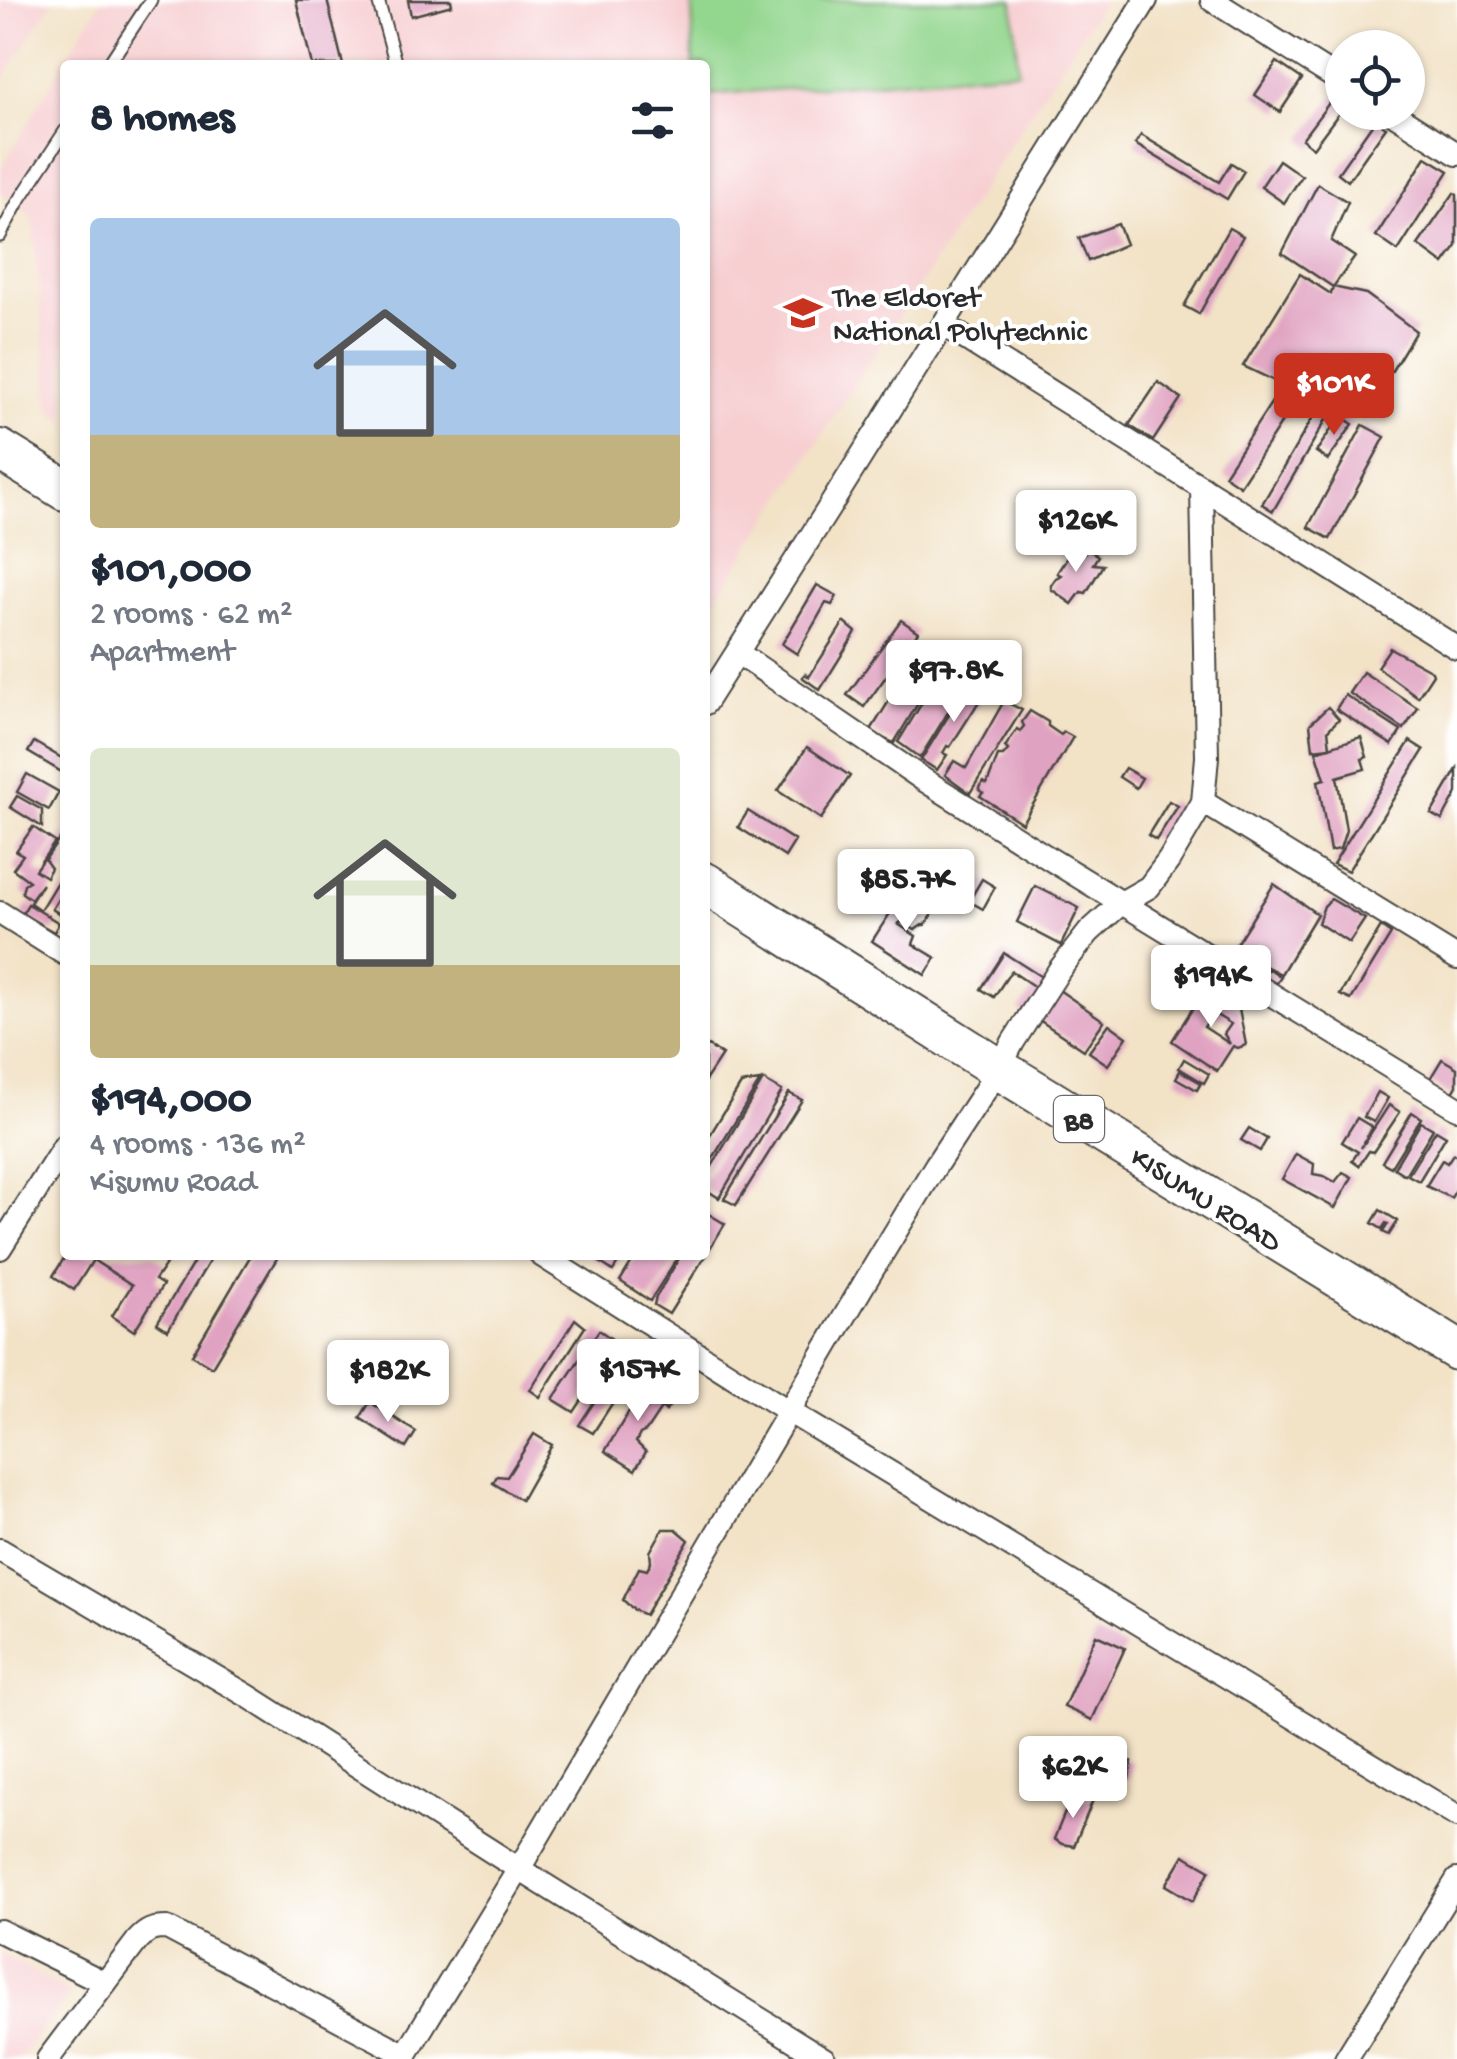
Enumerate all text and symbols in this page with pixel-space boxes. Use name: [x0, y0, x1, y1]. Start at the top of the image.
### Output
map controls: [1325, 30, 1425, 130]
button: locate: [1325, 30, 1425, 130]
icon: filters: [625, 93, 680, 148]
text: 8 homes: [90, 96, 234, 145]
icon: home: [295, 283, 475, 463]
place label: The Eldoret National Polytechnic: [831, 283, 1088, 352]
school or university icon: The Eldoret National Polytechnic: [782, 292, 824, 334]
pin: $101K: [1264, 353, 1404, 438]
text: $101K: [1296, 366, 1372, 404]
pin: $126K: [1006, 490, 1146, 575]
text: $126K: [1038, 503, 1114, 541]
text: $101,000: [90, 548, 251, 597]
text: 2 rooms · 62 m²: [90, 597, 292, 635]
text: Apartment: [90, 635, 234, 673]
pin: $97.8K: [873, 640, 1035, 725]
text: $97.8K: [908, 653, 1000, 691]
icon: home: [295, 813, 475, 993]
pin: $85.7K: [825, 849, 987, 934]
text: $85.7K: [859, 862, 953, 900]
pin: $194K: [1141, 945, 1281, 1030]
text: $194K: [1173, 958, 1249, 996]
text: $194,000: [90, 1078, 251, 1127]
road number: B8: [1054, 1096, 1104, 1142]
text: 4 rooms · 136 m²: [90, 1127, 306, 1165]
street label: KISUMU ROAD: [1123, 1142, 1287, 1262]
text: Kisumu Road: [90, 1165, 257, 1203]
pin: $157K: [568, 1339, 708, 1424]
pin: $182K: [318, 1340, 458, 1425]
text: $157K: [599, 1352, 677, 1390]
text: $182K: [349, 1353, 427, 1391]
pin: $62K: [1014, 1736, 1132, 1821]
text: $62K: [1041, 1749, 1105, 1787]

